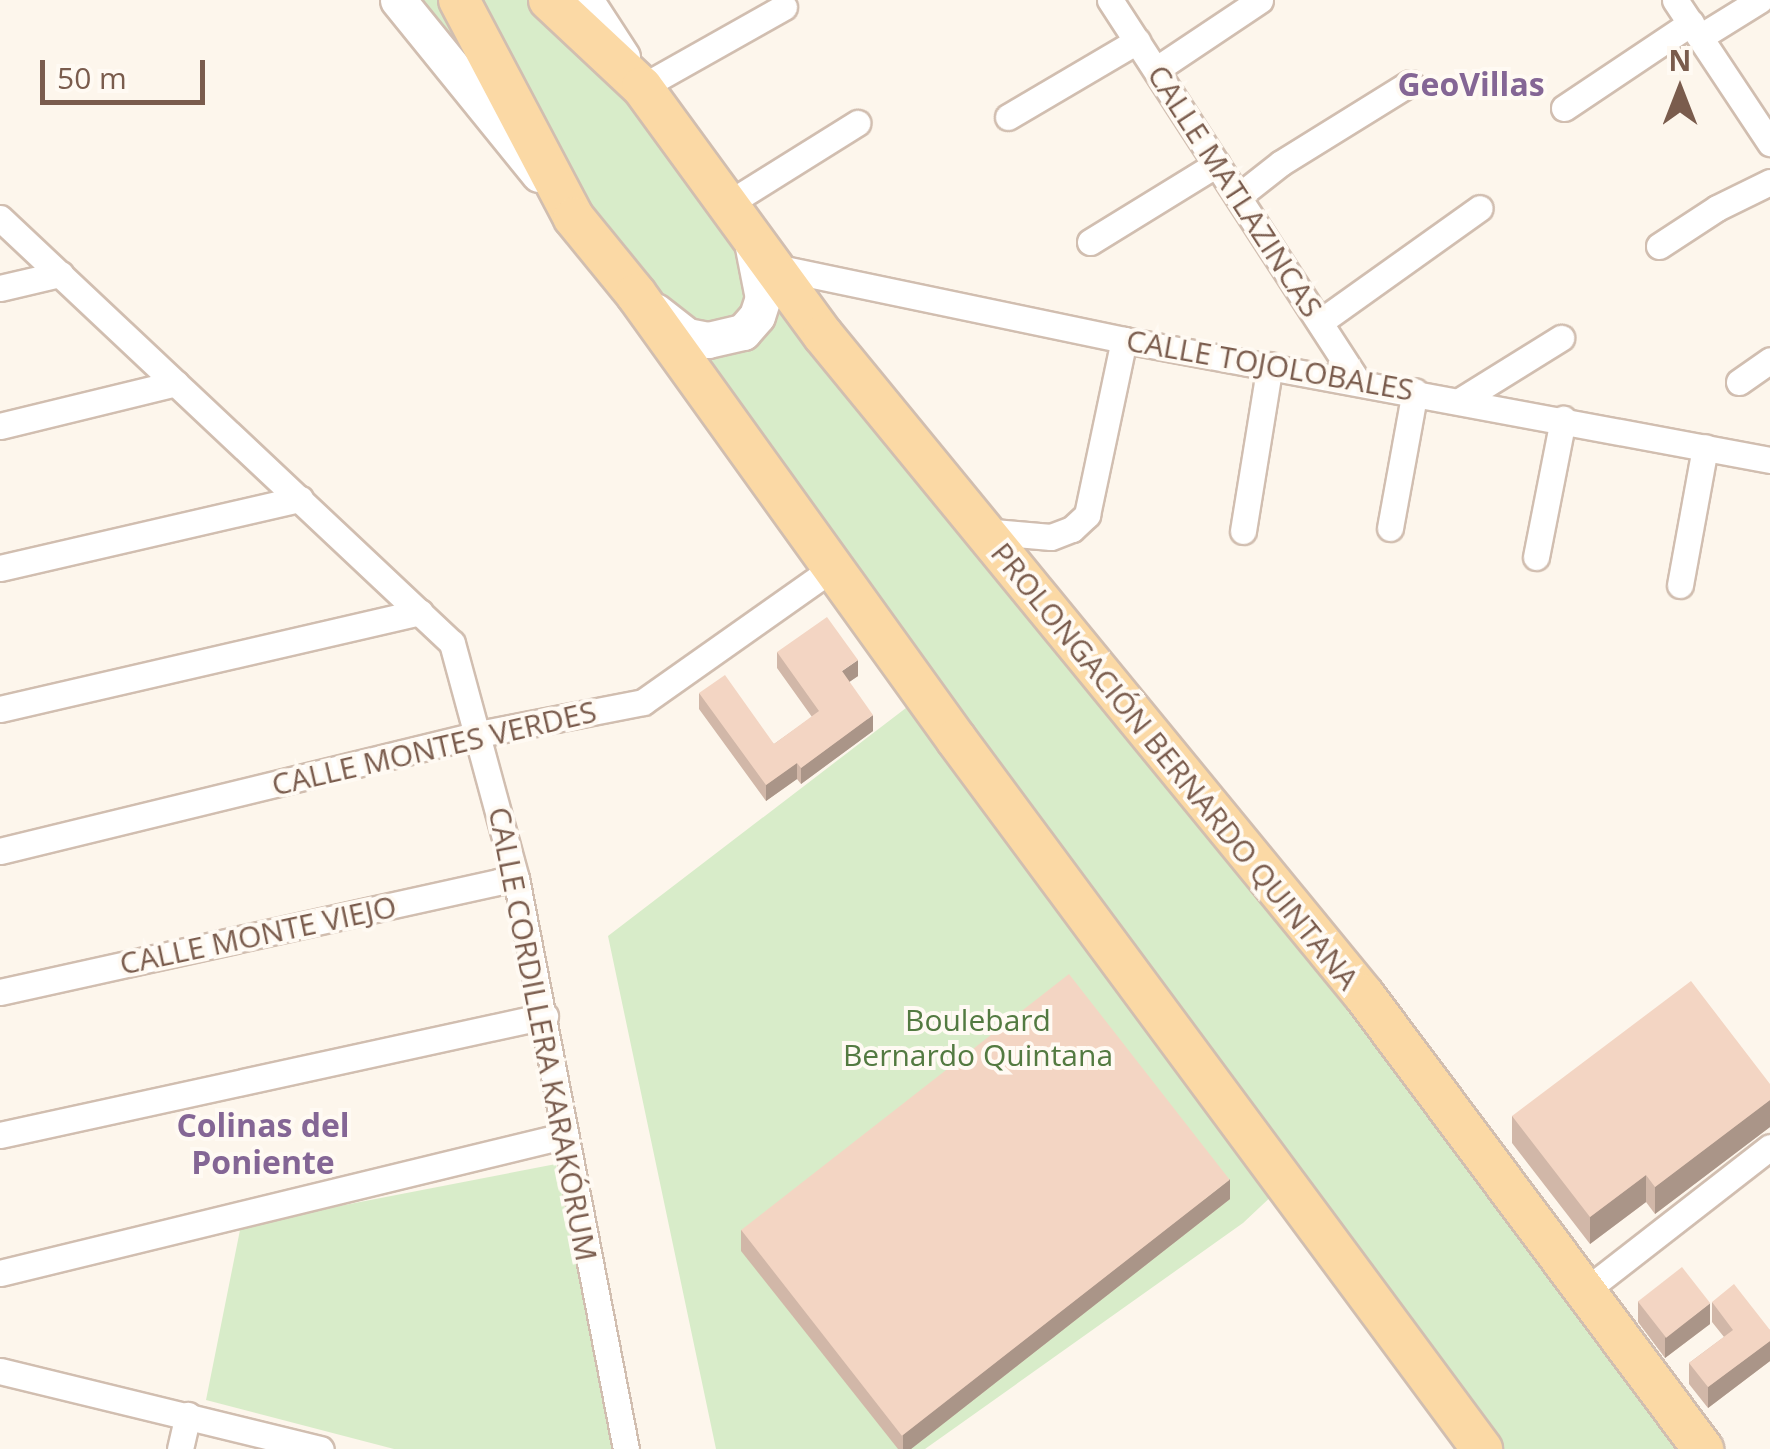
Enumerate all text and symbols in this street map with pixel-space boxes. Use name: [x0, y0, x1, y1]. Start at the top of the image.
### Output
scale bar: [45, 40, 210, 102]
north arrow: [1630, 40, 1730, 140]
text: N: [1669, 41, 1691, 79]
text: 50 m: [57, 57, 127, 98]
street label: CALLE MATLAZINCAS: [1140, 58, 1330, 324]
district label: GeoVillas: [1397, 65, 1545, 103]
street label: CALLE TOJOLOBALES: [1124, 322, 1416, 408]
street label: PROLONGACIÓN BERNARDO QUINTANA: [984, 536, 1366, 996]
street label: CALLE MONTES VERDES: [268, 693, 600, 803]
street label: CALLE CORDILLERA KARAKÓRUM: [481, 804, 605, 1264]
street label: CALLE MONTE VIEJO: [116, 888, 400, 982]
park label: Boulebard Bernardo Quintana: [843, 1002, 1113, 1072]
district label: Colinas del Poniente: [176, 1107, 350, 1182]

